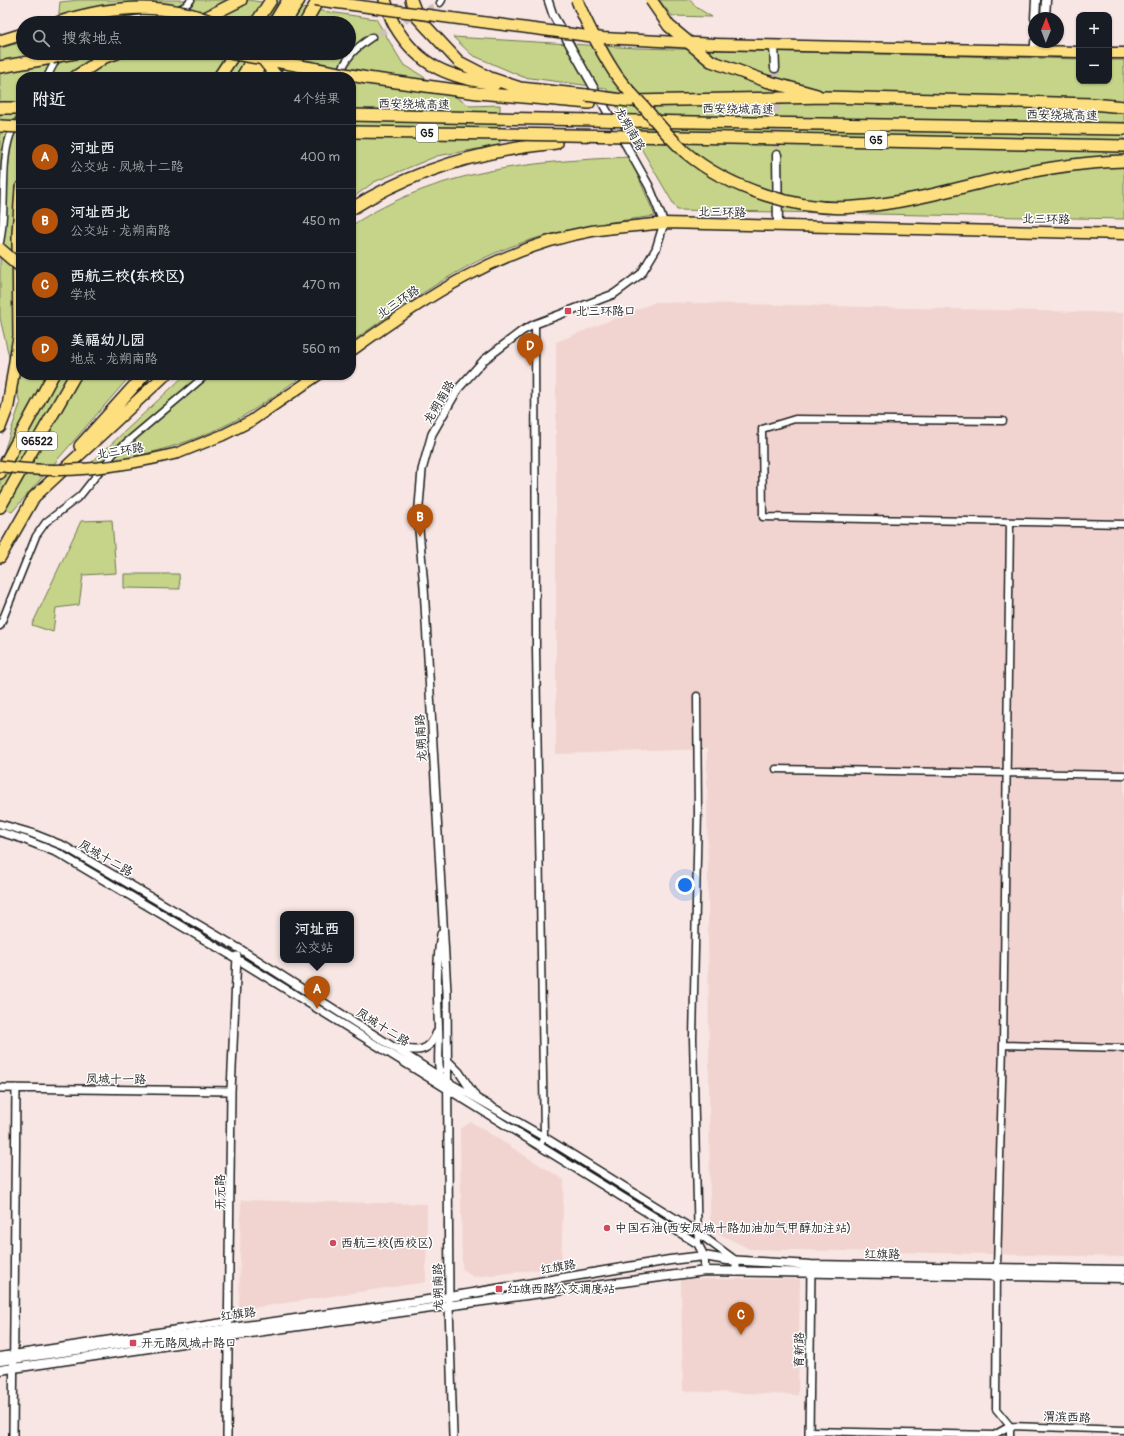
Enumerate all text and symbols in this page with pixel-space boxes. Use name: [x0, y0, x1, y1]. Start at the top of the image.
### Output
north arrow: [1028, 12, 1064, 48]
map controls: [1076, 12, 1112, 84]
button: +: [1076, 12, 1112, 48]
search box: [16, 16, 356, 60]
icon: search: [30, 27, 52, 49]
text: 搜索地点: [62, 29, 122, 48]
button: −: [1076, 48, 1112, 84]
text: 附近: [32, 89, 66, 110]
text: 4个结果: [293, 91, 340, 107]
street label: 西安绕城高速: [378, 96, 450, 113]
street label: 西安绕城高速: [702, 101, 774, 118]
street label: 龙朔南路: [611, 105, 648, 154]
street label: 西安绕城高速: [1026, 107, 1098, 124]
road number: G5: [416, 124, 438, 142]
road number: G5: [865, 131, 887, 149]
text: 河址西: [70, 139, 115, 158]
text: A: [41, 149, 49, 165]
text: 400 m: [300, 149, 340, 165]
text: 公交站 · 凤城十二路: [70, 159, 184, 175]
text: 河址西北: [70, 203, 130, 222]
street label: 北三环路: [698, 205, 746, 220]
street label: 北三环路: [1022, 212, 1070, 227]
text: B: [41, 213, 49, 229]
text: 450 m: [302, 213, 340, 229]
text: 公交站 · 龙朔南路: [70, 223, 171, 239]
text: 西航三校(东校区): [70, 267, 185, 286]
text: C: [41, 277, 49, 293]
text: 470 m: [302, 277, 340, 293]
street label: 北三环路: [374, 283, 422, 322]
text: 学校: [70, 287, 96, 303]
place label: 北三环路口: [576, 304, 636, 319]
marker: 北三环路口: [563, 306, 573, 316]
text: 美福幼儿园: [70, 331, 145, 350]
pin: D: [517, 333, 543, 366]
text: D: [41, 341, 49, 357]
text: 560 m: [302, 341, 340, 357]
text: 地点 · 龙朔南路: [70, 351, 158, 367]
street label: 龙朔南路: [421, 378, 458, 427]
road number: G6522: [17, 432, 57, 450]
street label: 北三环路: [95, 440, 145, 463]
pin: B: [407, 504, 433, 537]
street label: 龙朔南路: [413, 714, 430, 762]
street label: 凤城十二路: [76, 837, 135, 880]
your location: [675, 875, 695, 895]
popup: [280, 911, 354, 963]
text: 河址西: [294, 920, 340, 939]
text: 公交站: [294, 940, 334, 956]
pin: A: [304, 976, 330, 1009]
street label: 凤城十二路: [353, 1005, 412, 1050]
street label: 凤城十一路: [86, 1071, 146, 1088]
street label: 开元路: [213, 1174, 228, 1210]
place label: 中国石油(西安凤城十路加油加气甲醇加注站): [615, 1221, 851, 1236]
marker: 中国石油(西安凤城十路加油加气甲醇加注站): [602, 1223, 612, 1233]
place label: 西航三校(西校区): [341, 1236, 433, 1251]
marker: 西航三校(西校区): [328, 1238, 338, 1248]
street label: 红旗路: [864, 1247, 900, 1262]
street label: 红旗路: [539, 1257, 577, 1278]
street label: 龙朔南路: [431, 1263, 446, 1311]
place label: 红旗西路公交调度站: [507, 1282, 615, 1297]
marker: 红旗西路公交调度站: [494, 1284, 504, 1294]
pin: C: [728, 1302, 754, 1335]
street label: 红旗路: [219, 1305, 257, 1324]
street label: 育新路: [792, 1332, 807, 1368]
place label: 开元路凤城十路口: [141, 1336, 237, 1351]
marker: 开元路凤城十路口: [128, 1338, 138, 1348]
street label: 渭滨西路: [1043, 1409, 1091, 1426]

